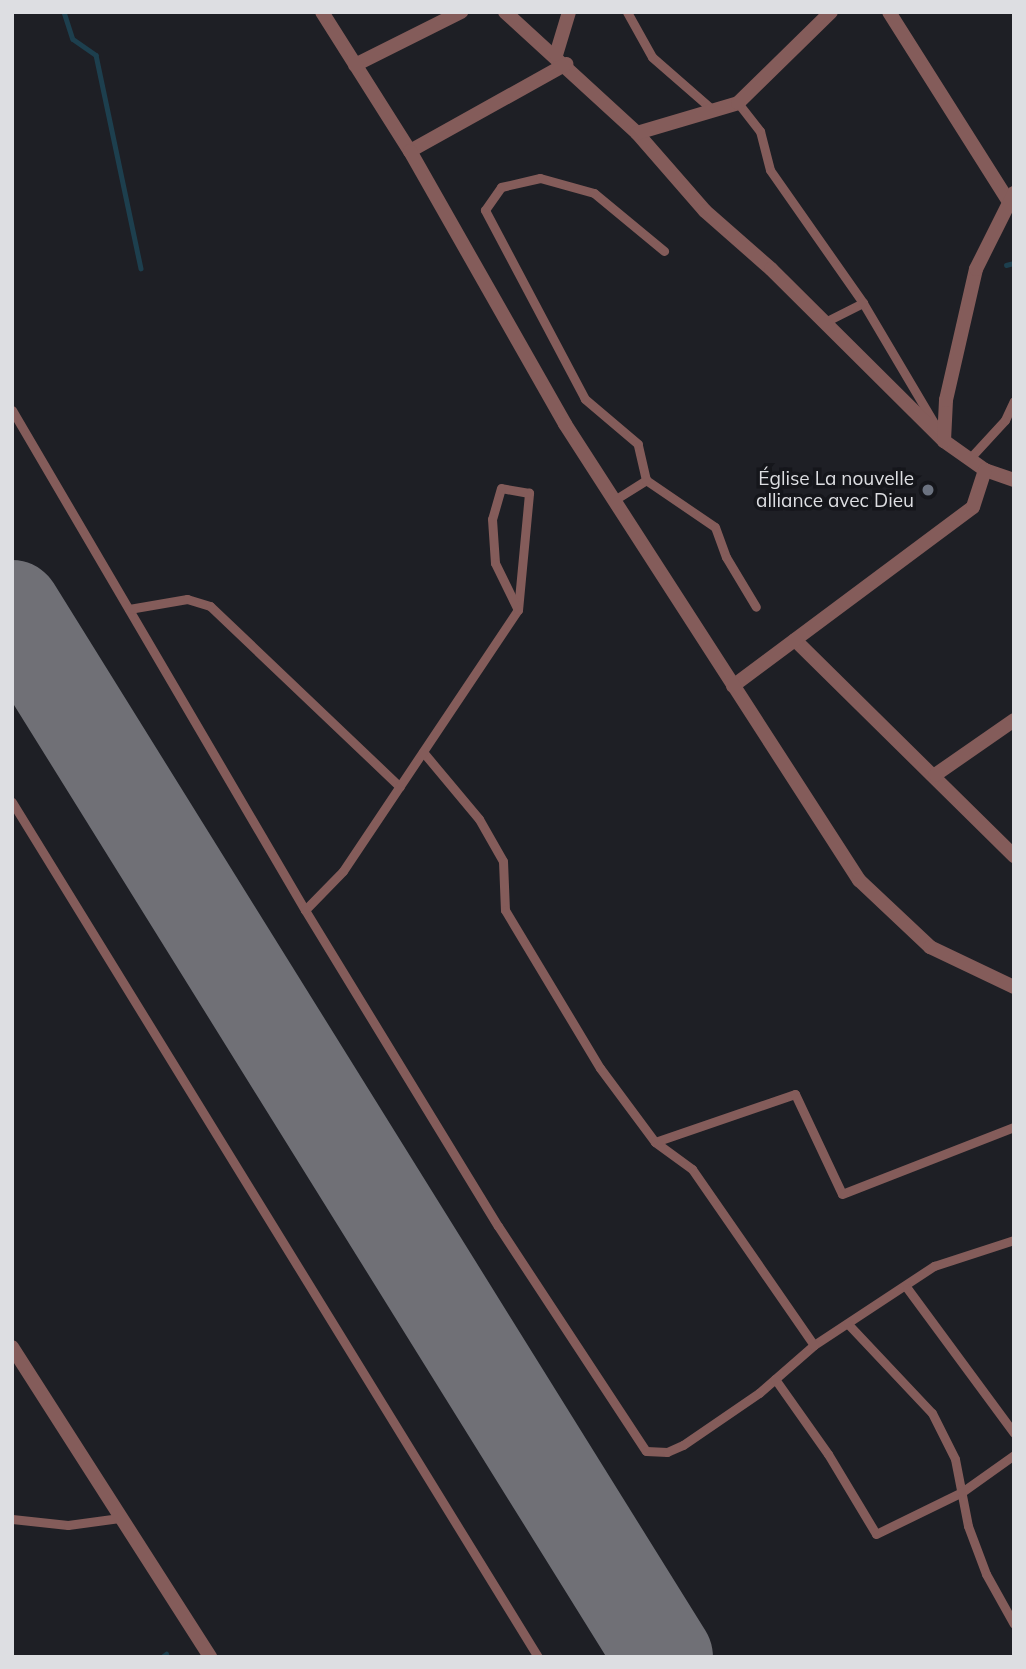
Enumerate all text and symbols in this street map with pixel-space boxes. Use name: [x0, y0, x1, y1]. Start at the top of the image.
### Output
place label: Église La nouvelle alliance avec Dieu: [756, 468, 914, 512]
marker: Église La nouvelle alliance avec Dieu: [920, 482, 936, 498]

